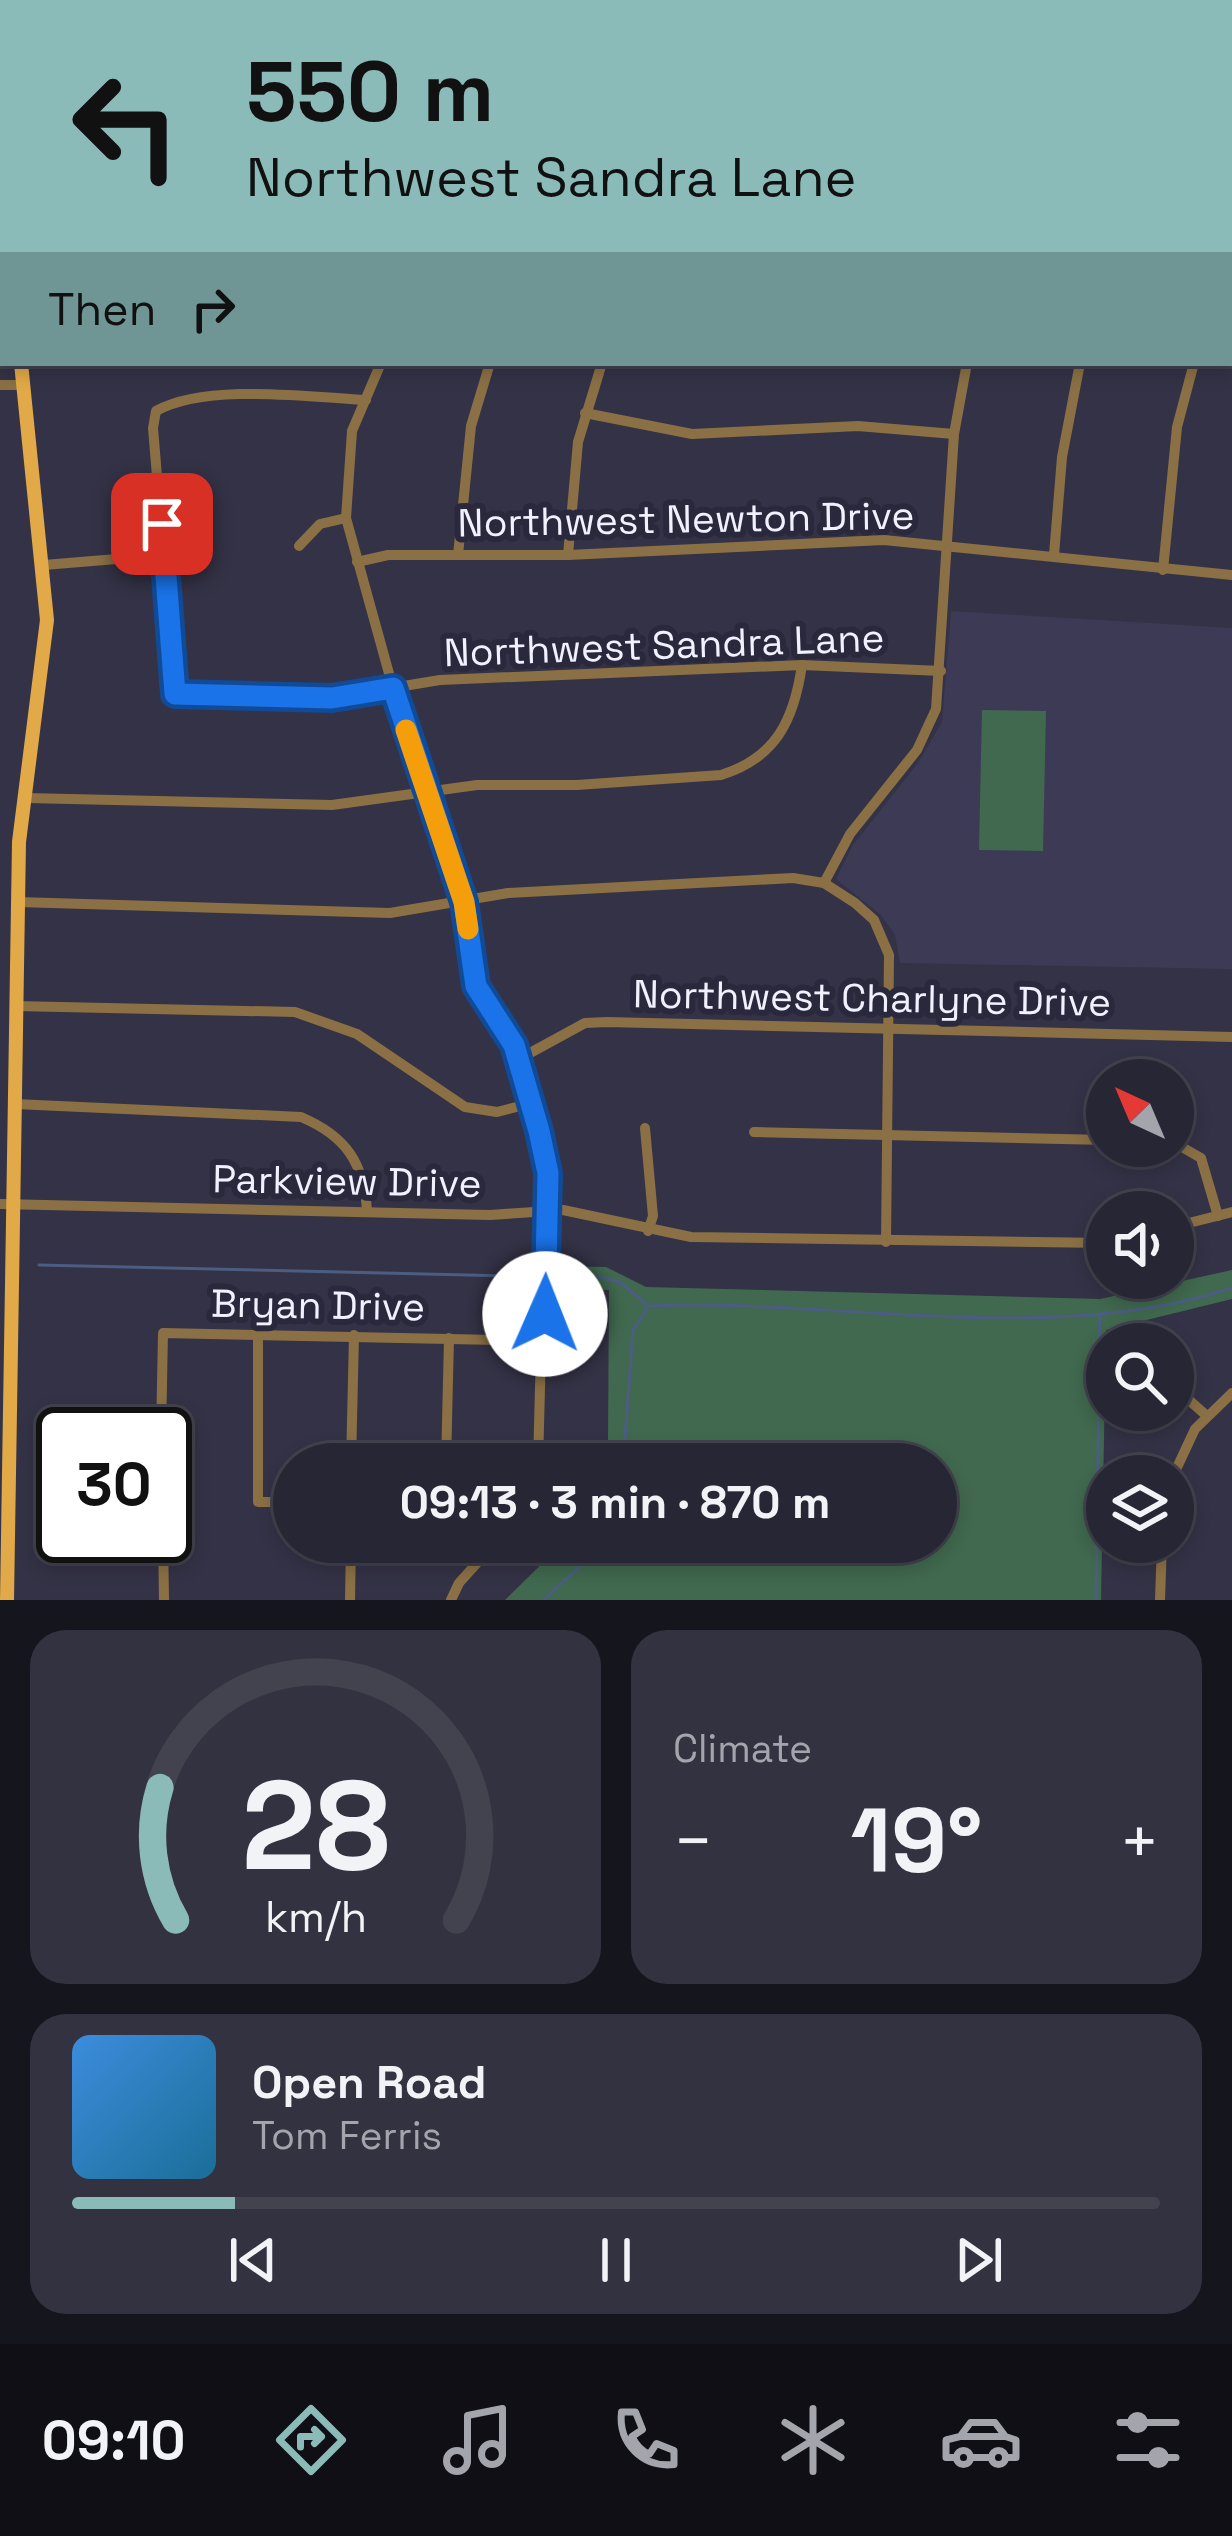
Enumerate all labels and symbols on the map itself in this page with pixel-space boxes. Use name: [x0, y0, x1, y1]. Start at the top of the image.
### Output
pin: [111, 473, 213, 575]
street label: Northwest Newton Drive: [457, 491, 915, 547]
street label: Northwest Sandra Lane: [443, 613, 885, 677]
street label: Northwest Charlyne Drive: [632, 969, 1112, 1027]
north arrow: [1086, 1059, 1194, 1167]
street label: Parkview Drive: [212, 1154, 482, 1208]
position arrow: [482, 1251, 608, 1377]
street label: Bryan Drive: [211, 1279, 425, 1331]
speed limit sign: 30: [36, 1407, 192, 1563]

